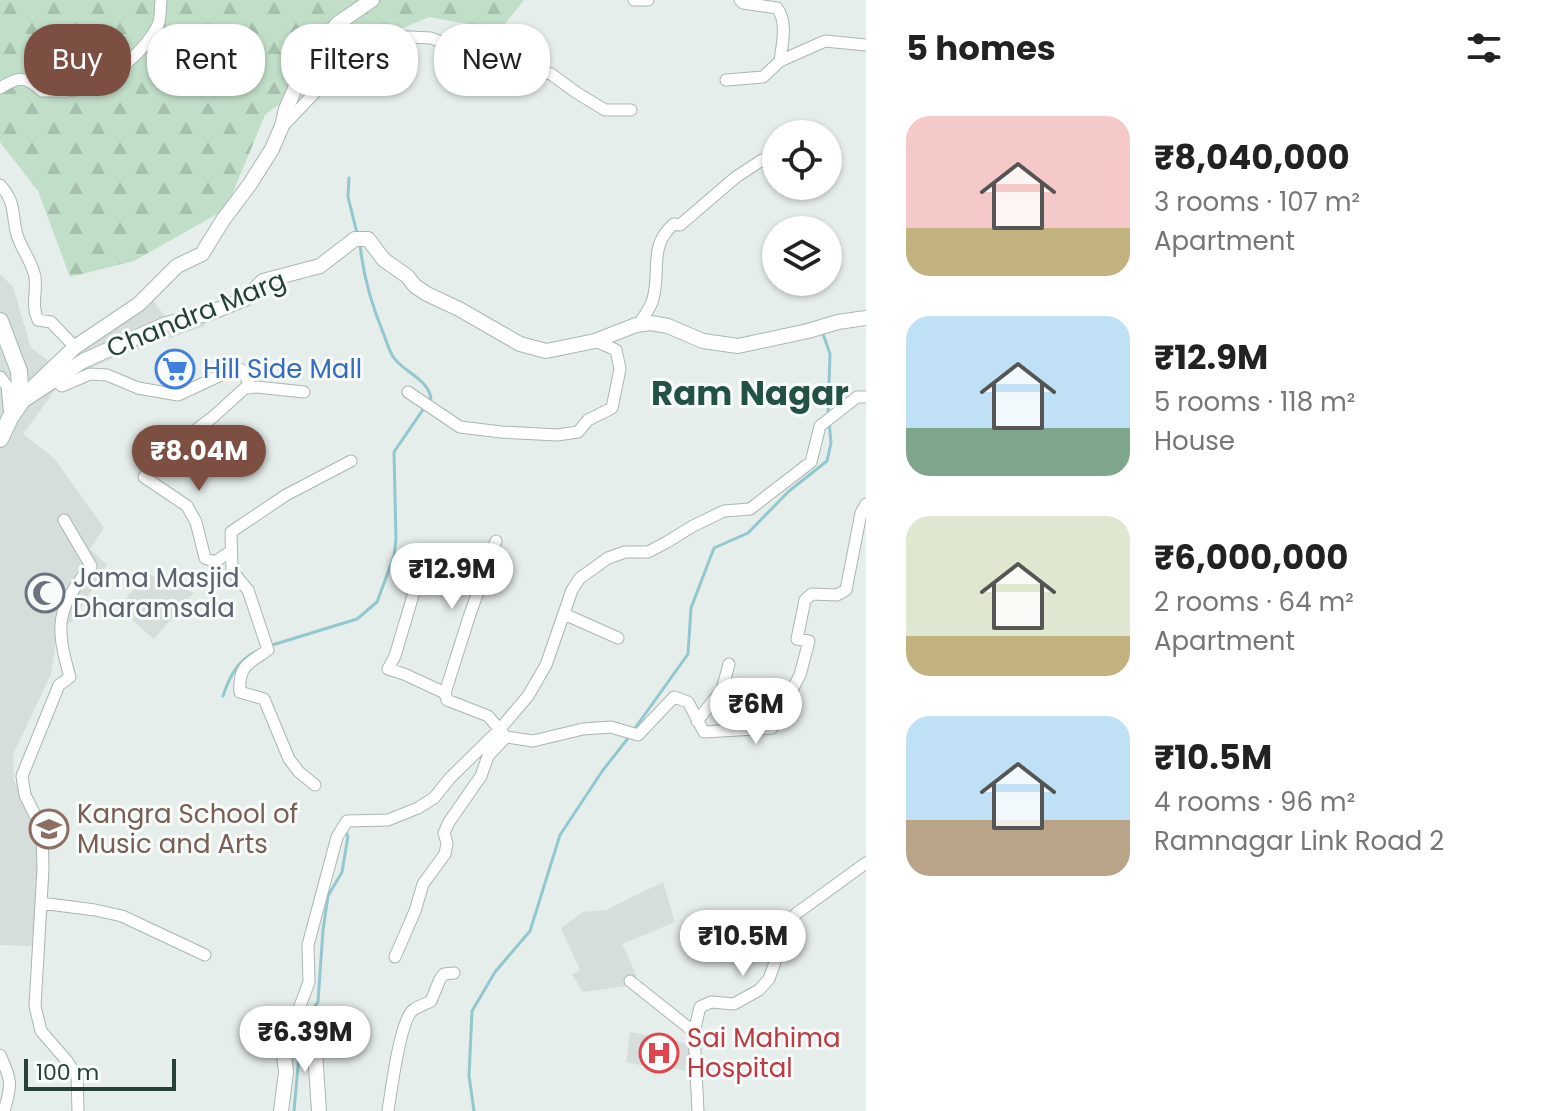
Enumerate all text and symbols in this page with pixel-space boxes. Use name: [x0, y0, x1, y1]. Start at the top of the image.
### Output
chip: Buy: [24, 24, 131, 96]
chip: Rent: [147, 24, 265, 96]
chip: Filters: [281, 24, 418, 96]
chip: New: [434, 24, 550, 96]
text: 5 homes: [906, 24, 1056, 72]
icon: filters: [1462, 26, 1506, 70]
map controls: [762, 120, 842, 296]
button: locate: [762, 120, 842, 200]
text: ₹8,040,000: [1154, 133, 1350, 181]
icon: home: [970, 148, 1066, 244]
text: 3 rooms · 107 m²: [1154, 184, 1360, 220]
button: layers: [762, 216, 842, 296]
text: Apartment: [1154, 223, 1295, 259]
street label: Chandra Marg: [101, 262, 291, 366]
text: ₹12.9M: [1154, 333, 1268, 381]
supermarket icon: Hill Side Mall: [154, 348, 196, 390]
icon: home: [970, 348, 1066, 444]
place label: Hill Side Mall: [203, 351, 362, 387]
district label: Ram Nagar: [651, 369, 849, 417]
text: 5 rooms · 118 m²: [1154, 384, 1355, 420]
text: House: [1154, 423, 1235, 459]
pin: ₹8.04M: [134, 425, 264, 493]
text: ₹8.04M: [150, 433, 248, 469]
text: ₹6,000,000: [1154, 533, 1349, 581]
pin: ₹12.9M: [387, 543, 517, 611]
icon: home: [970, 548, 1066, 644]
text: ₹12.9M: [408, 551, 496, 587]
place label: Jama Masjid Dharamsala: [73, 560, 240, 626]
mosque icon: Jama Masjid Dharamsala: [24, 572, 66, 614]
text: 2 rooms · 64 m²: [1154, 584, 1354, 620]
text: Apartment: [1154, 623, 1295, 659]
pin: ₹6M: [717, 678, 795, 746]
text: ₹6M: [728, 686, 784, 722]
text: ₹10.5M: [1154, 733, 1272, 781]
icon: home: [970, 748, 1066, 844]
text: 4 rooms · 96 m²: [1154, 784, 1355, 820]
place label: Kangra School of Music and Arts: [77, 796, 298, 862]
school or university icon: Kangra School of Music and Arts: [28, 808, 70, 850]
text: Ramnagar Link Road 2: [1154, 823, 1444, 859]
pin: ₹10.5M: [678, 910, 808, 978]
text: ₹10.5M: [698, 918, 788, 954]
pin: ₹6.39M: [240, 1006, 370, 1074]
text: ₹6.39M: [257, 1014, 353, 1050]
place label: Sai Mahima Hospital: [687, 1020, 841, 1086]
hospital icon: Sai Mahima Hospital: [638, 1032, 680, 1074]
scale bar: [24, 1055, 176, 1091]
text: 100 m: [36, 1057, 99, 1088]

